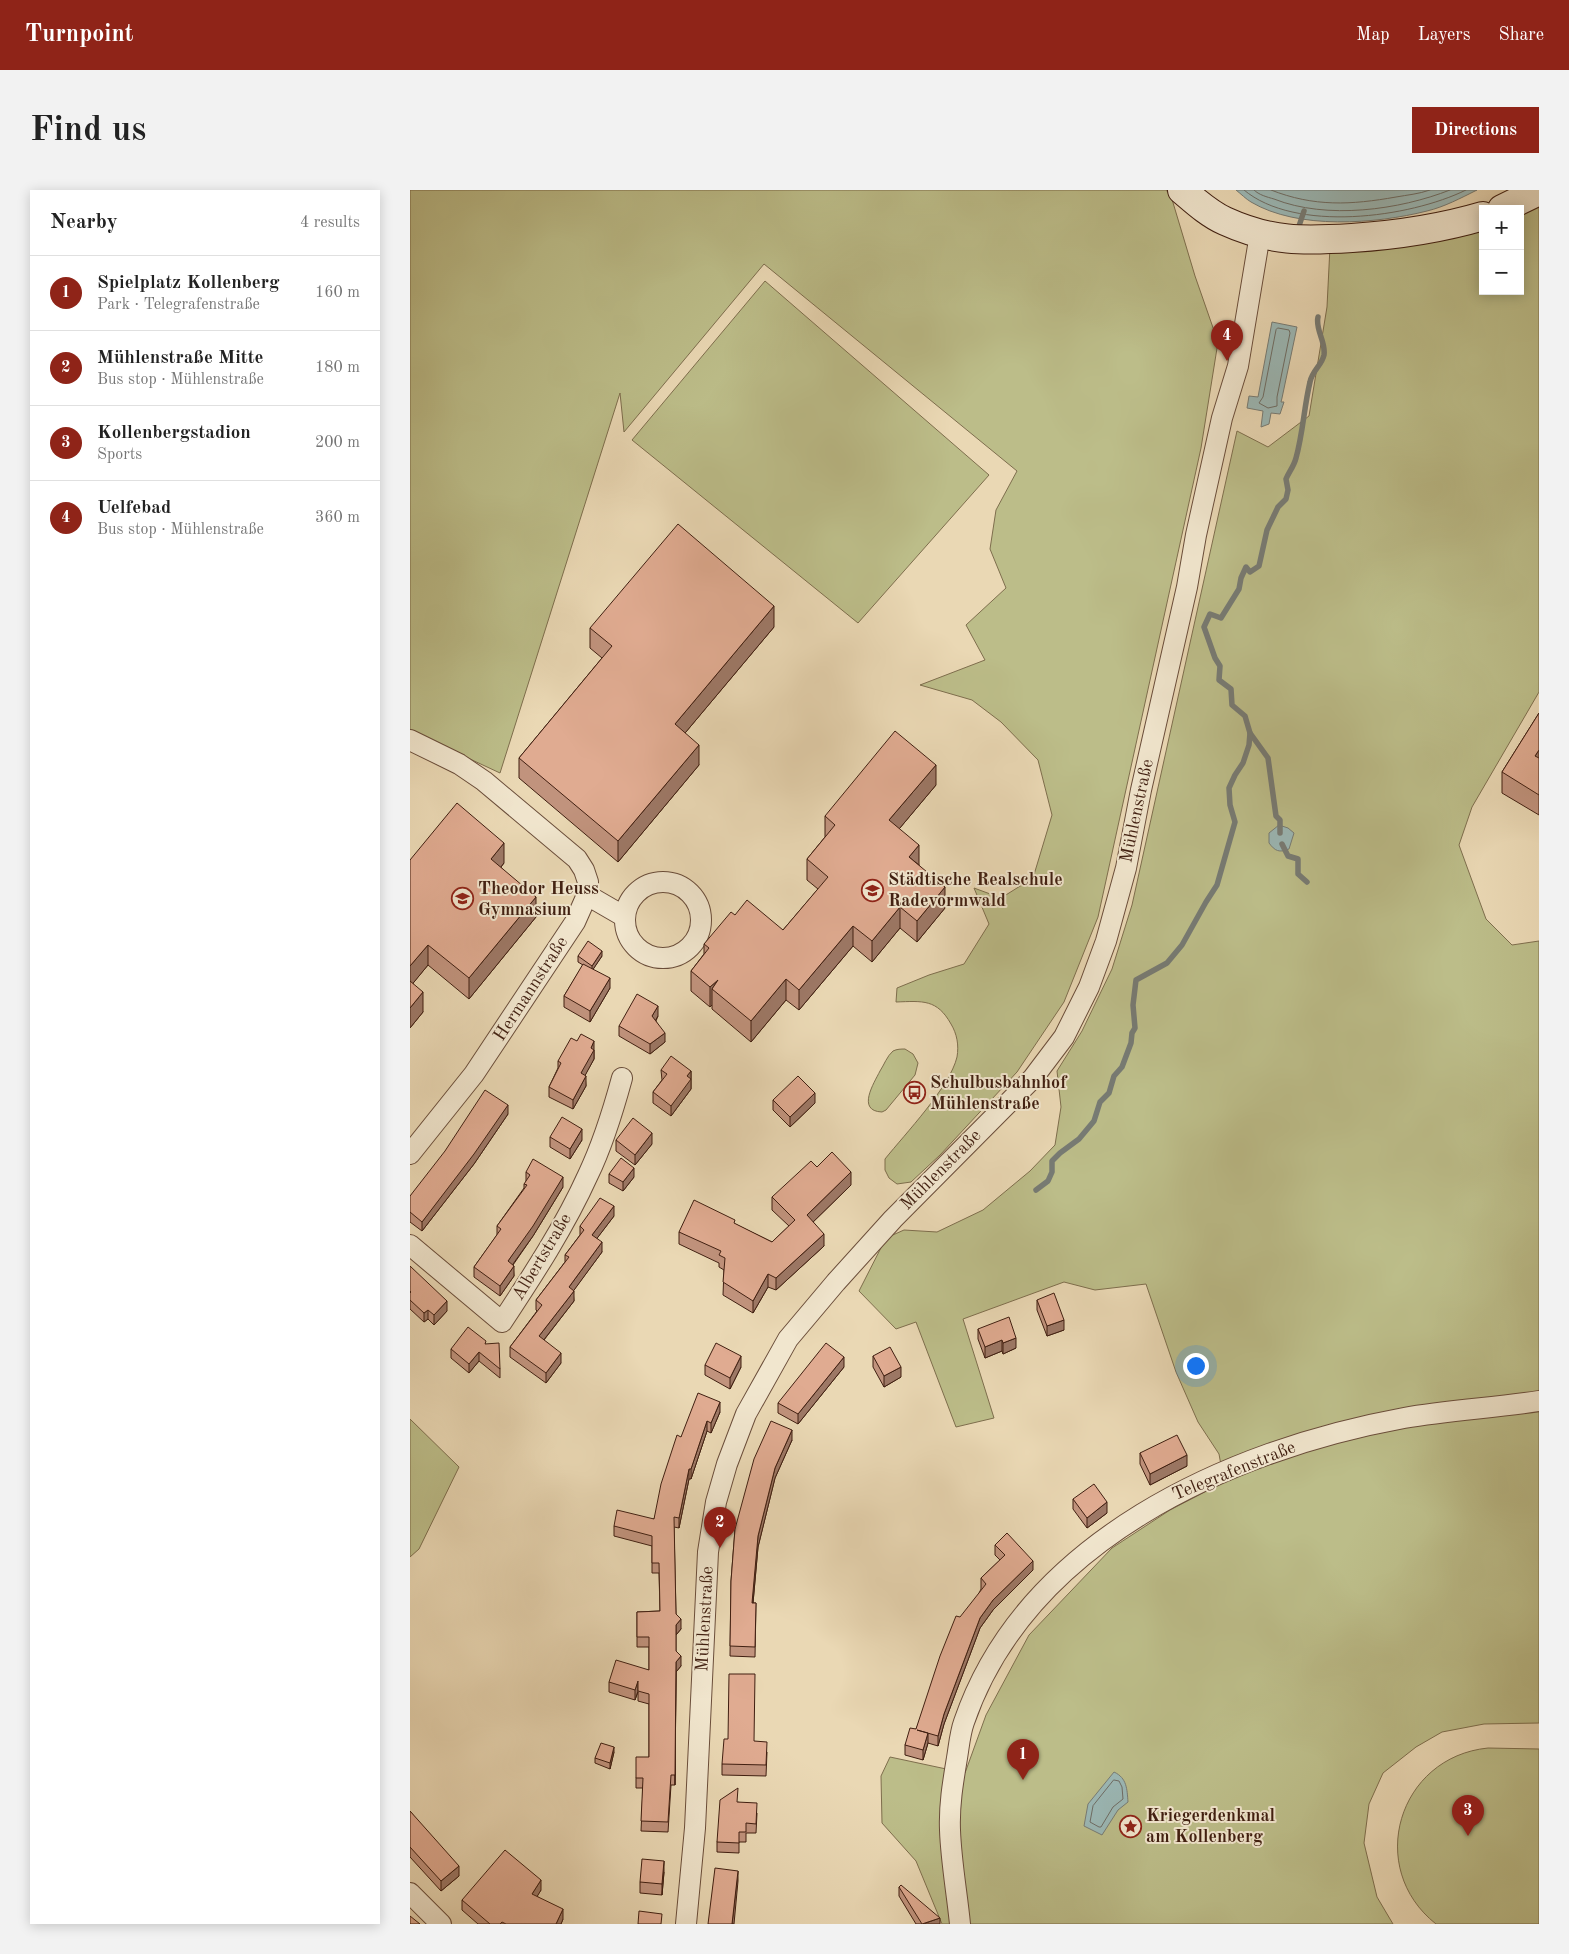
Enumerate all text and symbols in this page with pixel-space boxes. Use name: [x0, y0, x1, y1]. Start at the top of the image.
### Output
text: Turnpoint: [25, 23, 133, 47]
text: Map: [1356, 26, 1390, 44]
text: Layers: [1418, 26, 1470, 44]
text: Share: [1498, 26, 1544, 44]
button: Directions: [1412, 107, 1539, 153]
text: Find us: [30, 113, 146, 148]
map controls: [1479, 205, 1524, 295]
button: +: [1479, 205, 1524, 250]
text: Nearby: [50, 212, 118, 233]
text: 4 results: [300, 215, 360, 231]
button: −: [1479, 250, 1524, 295]
text: Spielplatz Kollenberg: [97, 274, 280, 293]
text: 1: [61, 285, 71, 301]
text: 160 m: [315, 285, 360, 301]
text: Park · Telegrafenstraße: [97, 297, 260, 313]
pin: 4: [1211, 320, 1243, 361]
text: Mühlenstraße Mitte: [97, 349, 264, 368]
text: 2: [61, 360, 71, 376]
text: 180 m: [315, 360, 360, 376]
text: Bus stop · Mühlenstraße: [97, 372, 264, 388]
text: Kollenbergstadion: [97, 424, 251, 443]
text: 3: [61, 435, 71, 451]
text: 200 m: [315, 435, 360, 451]
text: Sports: [97, 447, 142, 463]
text: Uelfebad: [97, 499, 171, 518]
text: 4: [61, 510, 71, 526]
text: 360 m: [315, 510, 360, 526]
text: Bus stop · Mühlenstraße: [97, 522, 264, 538]
street label: Mühlenstraße: [1117, 758, 1157, 864]
place label: Städtische Realschule Radevormwald: [888, 871, 1063, 910]
school or university icon: Städtische Realschule Radevormwald: [860, 878, 884, 902]
place label: Theodor Heuss Gymnasium: [478, 880, 599, 919]
school or university icon: Theodor Heuss Gymnasium: [450, 887, 474, 911]
street label: Hermannstraße: [491, 934, 571, 1044]
place label: Schulbusbahnhof Mühlenstraße: [930, 1074, 1068, 1113]
bus stop icon: Schulbusbahnhof Mühlenstraße: [902, 1081, 926, 1105]
street label: Mühlenstraße: [897, 1126, 985, 1214]
street label: Albertstraße: [509, 1210, 575, 1304]
your location: [1183, 1353, 1209, 1379]
street label: Telegrafenstraße: [1170, 1438, 1298, 1504]
pin: 2: [704, 1507, 736, 1548]
street label: Mühlenstraße: [693, 1566, 717, 1672]
pin: 1: [1007, 1739, 1039, 1780]
pin: 3: [1452, 1795, 1484, 1836]
place label: Kriegerdenkmal am Kollenberg: [1146, 1807, 1276, 1846]
place icon: Kriegerdenkmal am Kollenberg: [1118, 1814, 1142, 1838]

